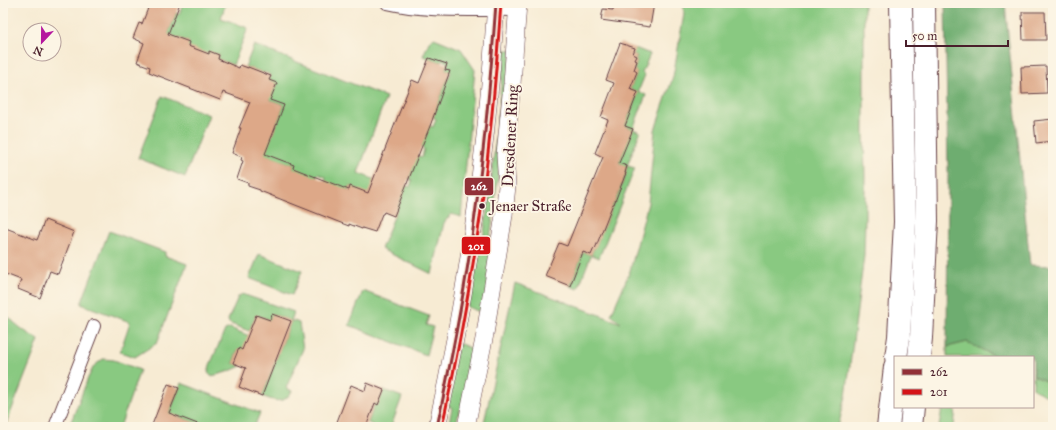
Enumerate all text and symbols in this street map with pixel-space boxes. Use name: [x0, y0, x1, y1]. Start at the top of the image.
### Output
north arrow: [22, 22, 62, 62]
scale bar: [906, 22, 1008, 48]
text: 50 m: [912, 29, 937, 43]
text: N: [31, 43, 45, 59]
street label: Dresdener Ring: [498, 84, 523, 188]
line badge: 262: [464, 177, 494, 196]
text: 262: [471, 180, 488, 193]
place label: Jenaer Straße: [488, 197, 572, 216]
marker: Jenaer Straße: [477, 201, 487, 211]
line badge: 201: [461, 236, 491, 255]
text: 201: [468, 240, 485, 253]
legend: [894, 356, 1034, 408]
text: 262: [930, 365, 948, 379]
text: 201: [930, 385, 948, 399]

